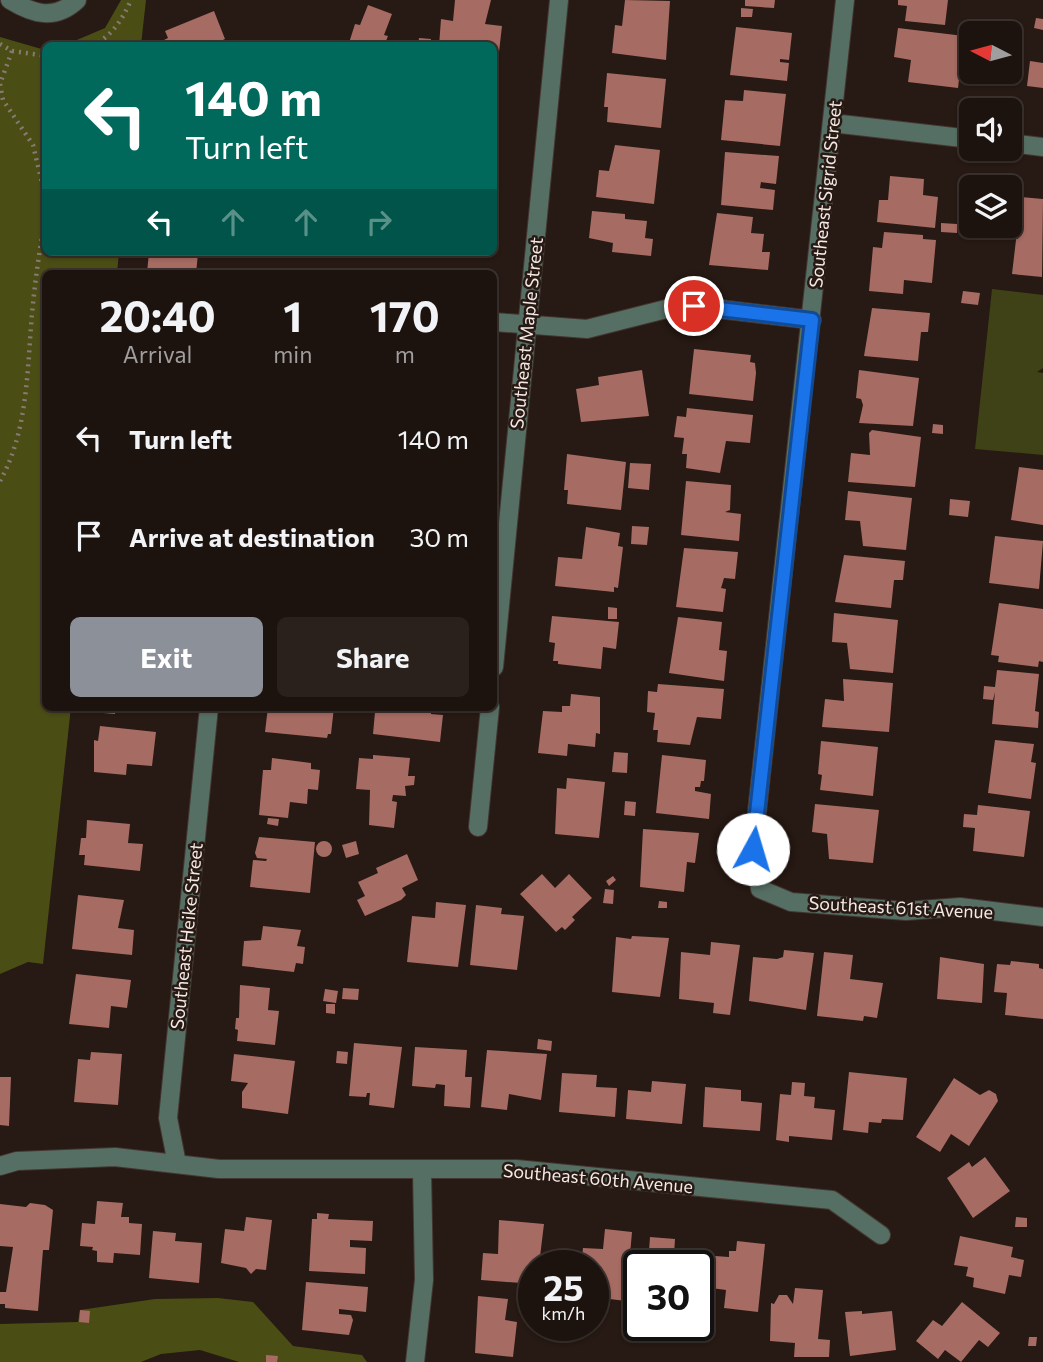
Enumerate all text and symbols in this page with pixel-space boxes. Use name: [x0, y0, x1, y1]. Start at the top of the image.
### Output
north arrow: [959, 21, 1022, 84]
map controls: [959, 21, 1022, 238]
text: 140 m: [185, 66, 322, 126]
icon: left: [70, 70, 161, 161]
button: sound: [959, 98, 1022, 161]
street label: Southeast Sigrid Street: [804, 99, 846, 289]
text: Turn left: [185, 126, 309, 166]
button: layers: [959, 175, 1022, 238]
icon: left: [141, 203, 179, 241]
icon: ahead: [214, 203, 252, 241]
icon: ahead: [287, 203, 325, 241]
icon: right: [360, 203, 398, 241]
street label: Southeast Maple Street: [505, 236, 547, 430]
pin: [664, 276, 724, 336]
icon: arrive: [675, 287, 713, 325]
text: 20:40: [99, 289, 216, 341]
text: 1: [283, 289, 302, 341]
text: 170: [370, 289, 440, 341]
text: Arrival: [123, 340, 192, 368]
text: min: [273, 340, 312, 368]
text: m: [395, 340, 415, 368]
icon: left: [70, 419, 108, 457]
text: Turn left: [129, 423, 232, 454]
text: 140 m: [398, 423, 469, 454]
icon: arrive: [70, 517, 108, 555]
text: Arrive at destination: [129, 521, 375, 552]
text: 30 m: [410, 521, 469, 552]
button: Exit: [70, 617, 263, 697]
button: Share: [277, 617, 469, 697]
position arrow: [716, 812, 790, 886]
street label: Southeast Heike Street: [165, 842, 207, 1030]
street label: Southeast 61st Avenue: [808, 891, 994, 923]
street label: Southeast 60th Avenue: [502, 1159, 694, 1197]
speed limit sign: 30: [623, 1250, 714, 1341]
text: 25: [543, 1265, 584, 1308]
text: km/h: [542, 1302, 585, 1324]

